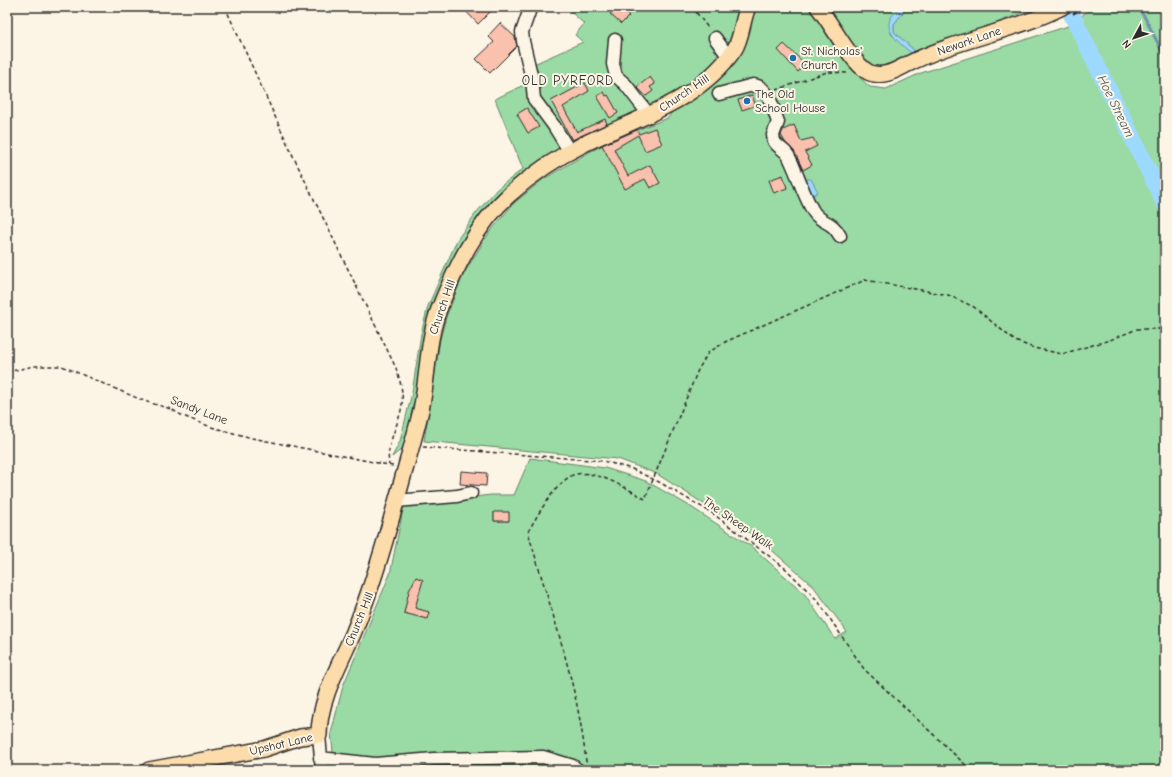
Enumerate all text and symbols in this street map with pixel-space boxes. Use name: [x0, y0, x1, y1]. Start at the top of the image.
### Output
north arrow: [1114, 18, 1154, 58]
street label: Newark Lane: [935, 24, 1003, 58]
text: N: [1119, 37, 1134, 51]
place label: St. Nicholas' Church: [801, 44, 862, 72]
marker: St. Nicholas' Church: [788, 53, 798, 63]
street label: Church Hill: [656, 71, 712, 115]
district label: OLD PYRFORD: [522, 73, 614, 88]
water label: Hoe Stream: [1095, 73, 1138, 140]
place label: The Old School House: [755, 87, 825, 115]
marker: The Old School House: [742, 96, 752, 106]
street label: Church Hill: [426, 278, 458, 336]
street label: Sandy Lane: [169, 393, 229, 427]
street label: The Sheep Walk: [700, 494, 776, 552]
street label: Church Hill: [342, 590, 376, 648]
street label: Upshot Lane: [248, 730, 314, 758]

